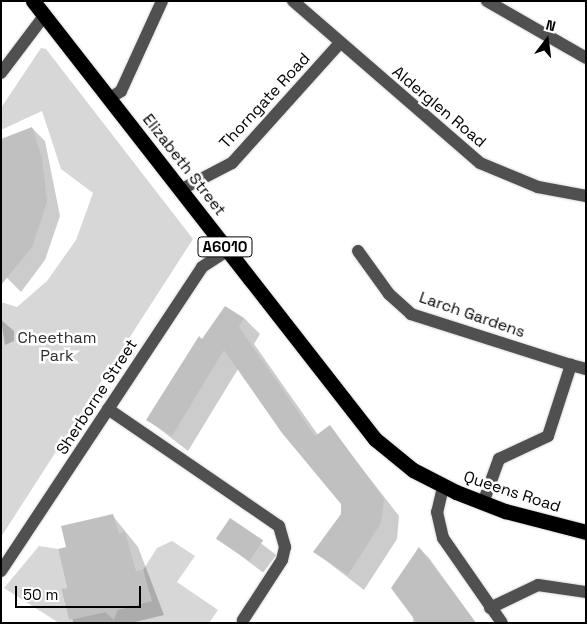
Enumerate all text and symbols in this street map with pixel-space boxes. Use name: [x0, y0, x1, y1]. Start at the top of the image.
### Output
north arrow: [522, 15, 572, 65]
text: N: [544, 16, 558, 35]
street label: Thorngate Road: [216, 49, 314, 153]
street label: Alderglen Road: [388, 62, 490, 152]
street label: Elizabeth Street: [138, 110, 230, 220]
road number: A6010: [198, 234, 252, 260]
street label: Larch Gardens: [417, 288, 527, 342]
park label: Cheetham Park: [18, 328, 96, 366]
street label: Sherborne Street: [53, 336, 141, 458]
street label: Queens Road: [461, 467, 563, 517]
scale bar: [18, 576, 144, 608]
text: 50 m: [23, 585, 58, 604]

